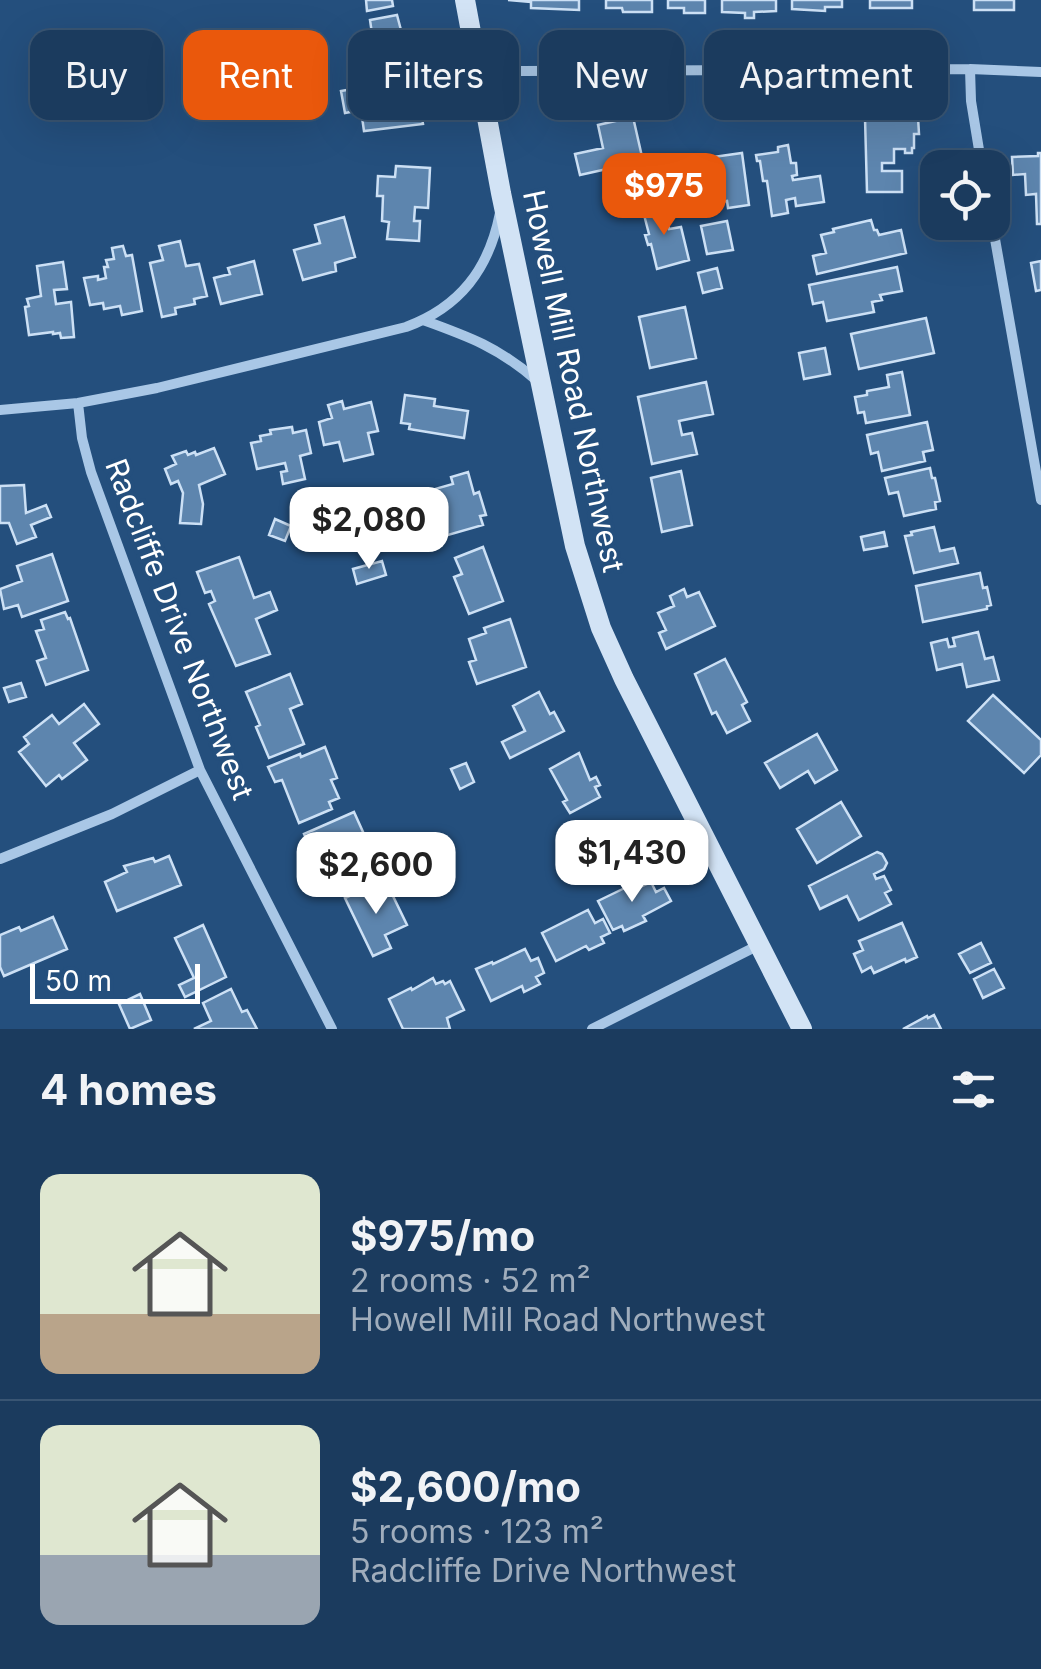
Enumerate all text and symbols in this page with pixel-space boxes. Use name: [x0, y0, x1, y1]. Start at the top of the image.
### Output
chip: Buy: [30, 30, 163, 120]
chip: Rent: [183, 30, 328, 120]
chip: Filters: [348, 30, 519, 120]
chip: New: [539, 30, 684, 120]
chip: Apartment: [704, 30, 948, 120]
map controls: [920, 150, 1010, 240]
button: locate: [920, 150, 1010, 240]
pin: $975: [605, 153, 723, 238]
text: $975: [624, 166, 704, 205]
street label: Howell Mill Road Northwest: [516, 187, 632, 575]
street label: Radcliffe Drive Northwest: [98, 454, 262, 805]
pin: $2,080: [288, 487, 450, 572]
text: $2,080: [312, 500, 426, 539]
pin: $1,430: [551, 820, 713, 905]
pin: $2,600: [295, 832, 457, 917]
text: $1,430: [577, 833, 687, 872]
text: $2,600: [319, 845, 433, 884]
scale bar: [30, 959, 200, 1004]
text: 50 m: [45, 964, 112, 998]
icon: filters: [946, 1062, 1001, 1117]
text: 4 homes: [40, 1064, 217, 1115]
text: $975/mo: [350, 1210, 535, 1261]
icon: home: [120, 1214, 240, 1334]
text: 2 rooms · 52 m²: [350, 1261, 591, 1300]
text: Howell Mill Road Northwest: [350, 1300, 765, 1339]
text: $2,600/mo: [350, 1461, 581, 1512]
icon: home: [120, 1465, 240, 1585]
text: 5 rooms · 123 m²: [350, 1512, 604, 1551]
text: Radcliffe Drive Northwest: [350, 1551, 736, 1590]

